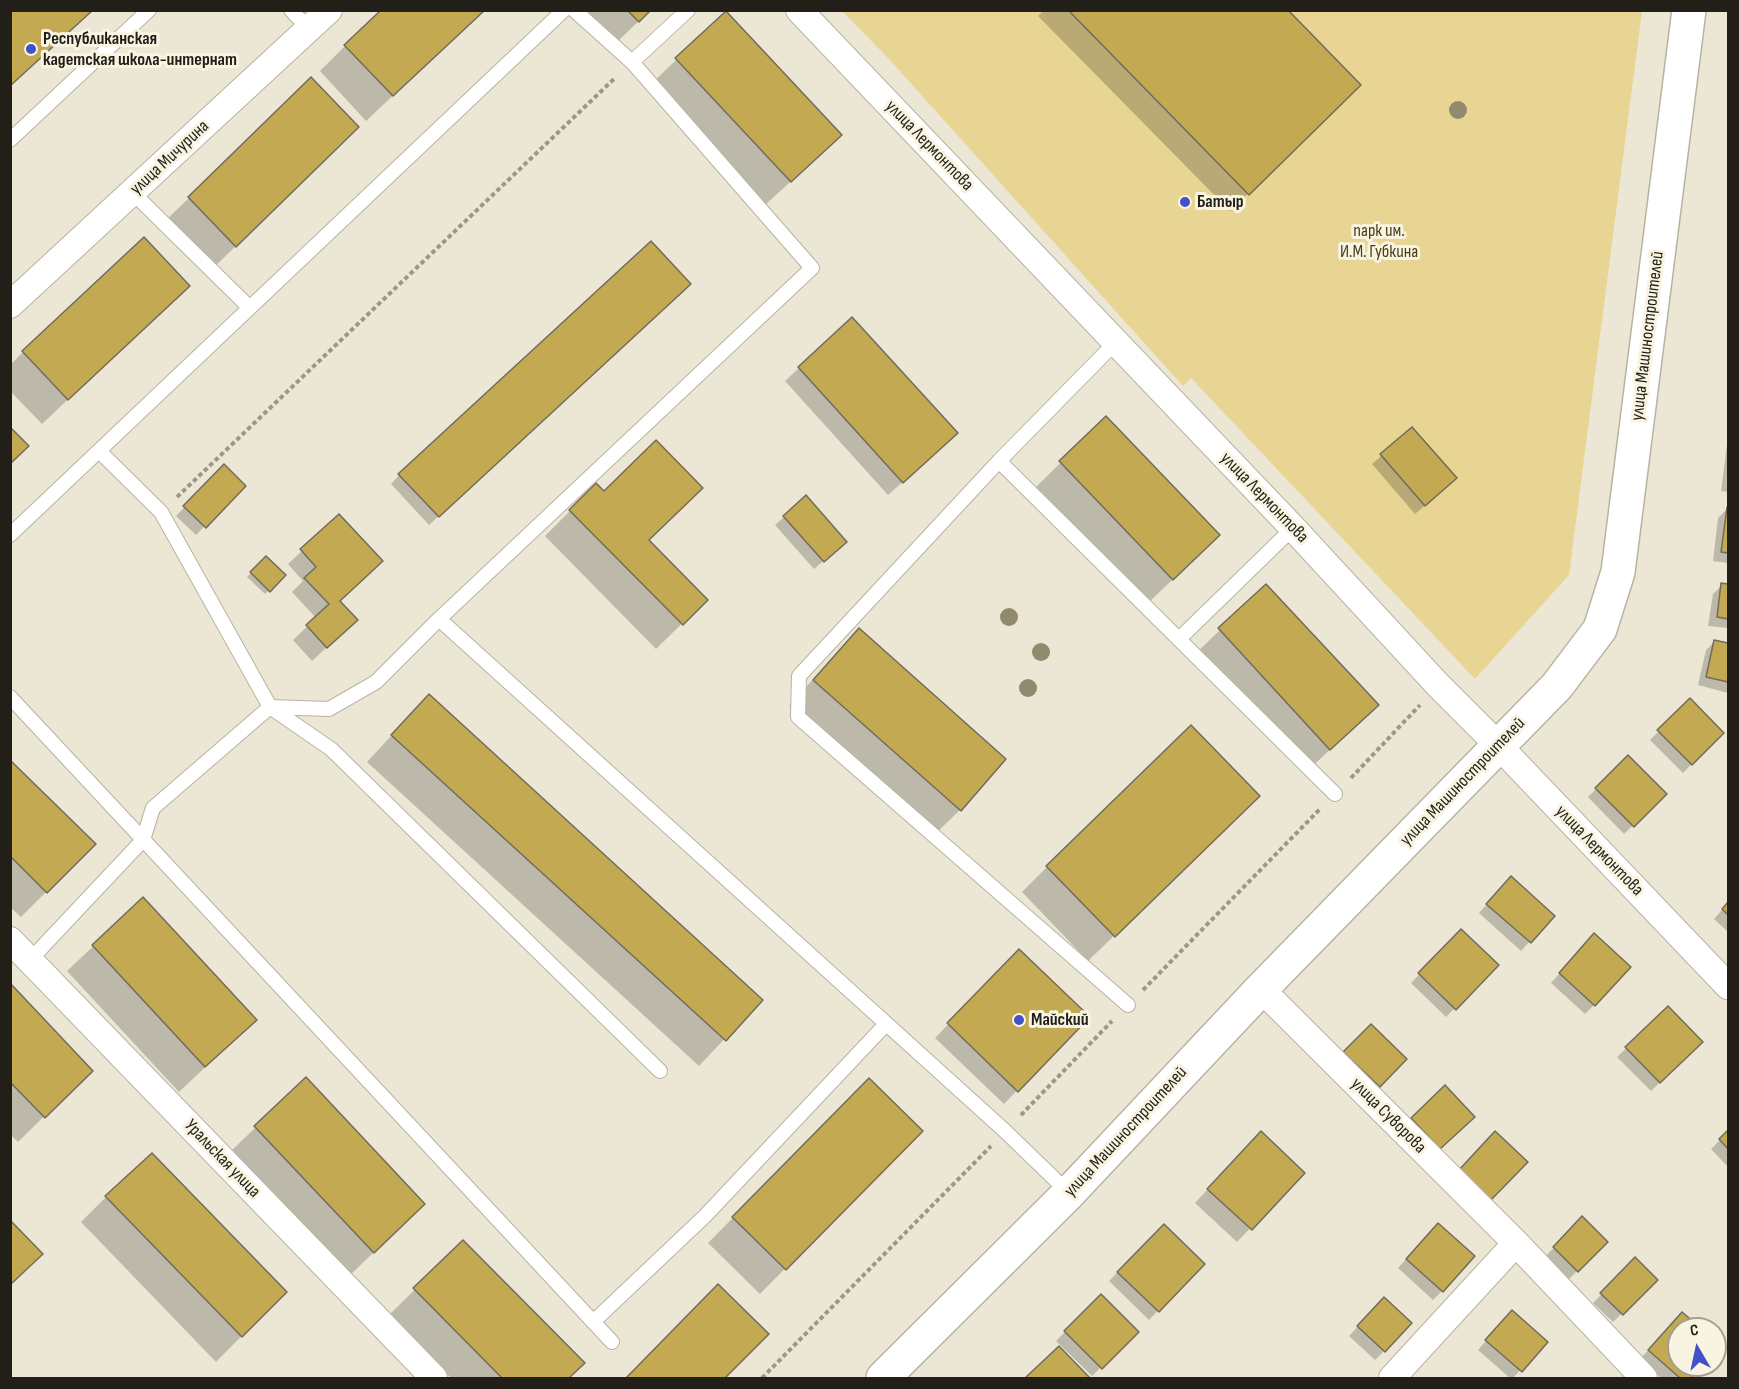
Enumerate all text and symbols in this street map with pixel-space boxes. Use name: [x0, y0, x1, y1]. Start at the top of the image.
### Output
place label: Республиканская кадетская школа-интернат: [43, 28, 237, 70]
marker: Республиканская кадетская школа-интернат: [24, 42, 38, 56]
street label: улица Лермонтова: [880, 96, 978, 196]
street label: улица Мичурина: [126, 116, 214, 200]
place label: Батыр: [1197, 191, 1244, 213]
marker: Батыр: [1178, 195, 1192, 209]
park label: парк им. И.М. Губкина: [1340, 220, 1418, 262]
street label: улица Машиностроителей: [1627, 250, 1669, 422]
street label: улица Лермонтова: [1215, 448, 1313, 548]
street label: улица Машиностроителей: [1396, 713, 1530, 851]
street label: улица Лермонтова: [1550, 801, 1648, 901]
place label: Майский: [1031, 1009, 1088, 1031]
marker: Майский: [1012, 1013, 1026, 1027]
street label: улица Машиностроителей: [1060, 1062, 1192, 1202]
street label: улица Суворова: [1346, 1074, 1430, 1158]
street label: Уральская улица: [179, 1115, 265, 1203]
north arrow: [1667, 1317, 1727, 1377]
text: С: [1689, 1321, 1700, 1341]

